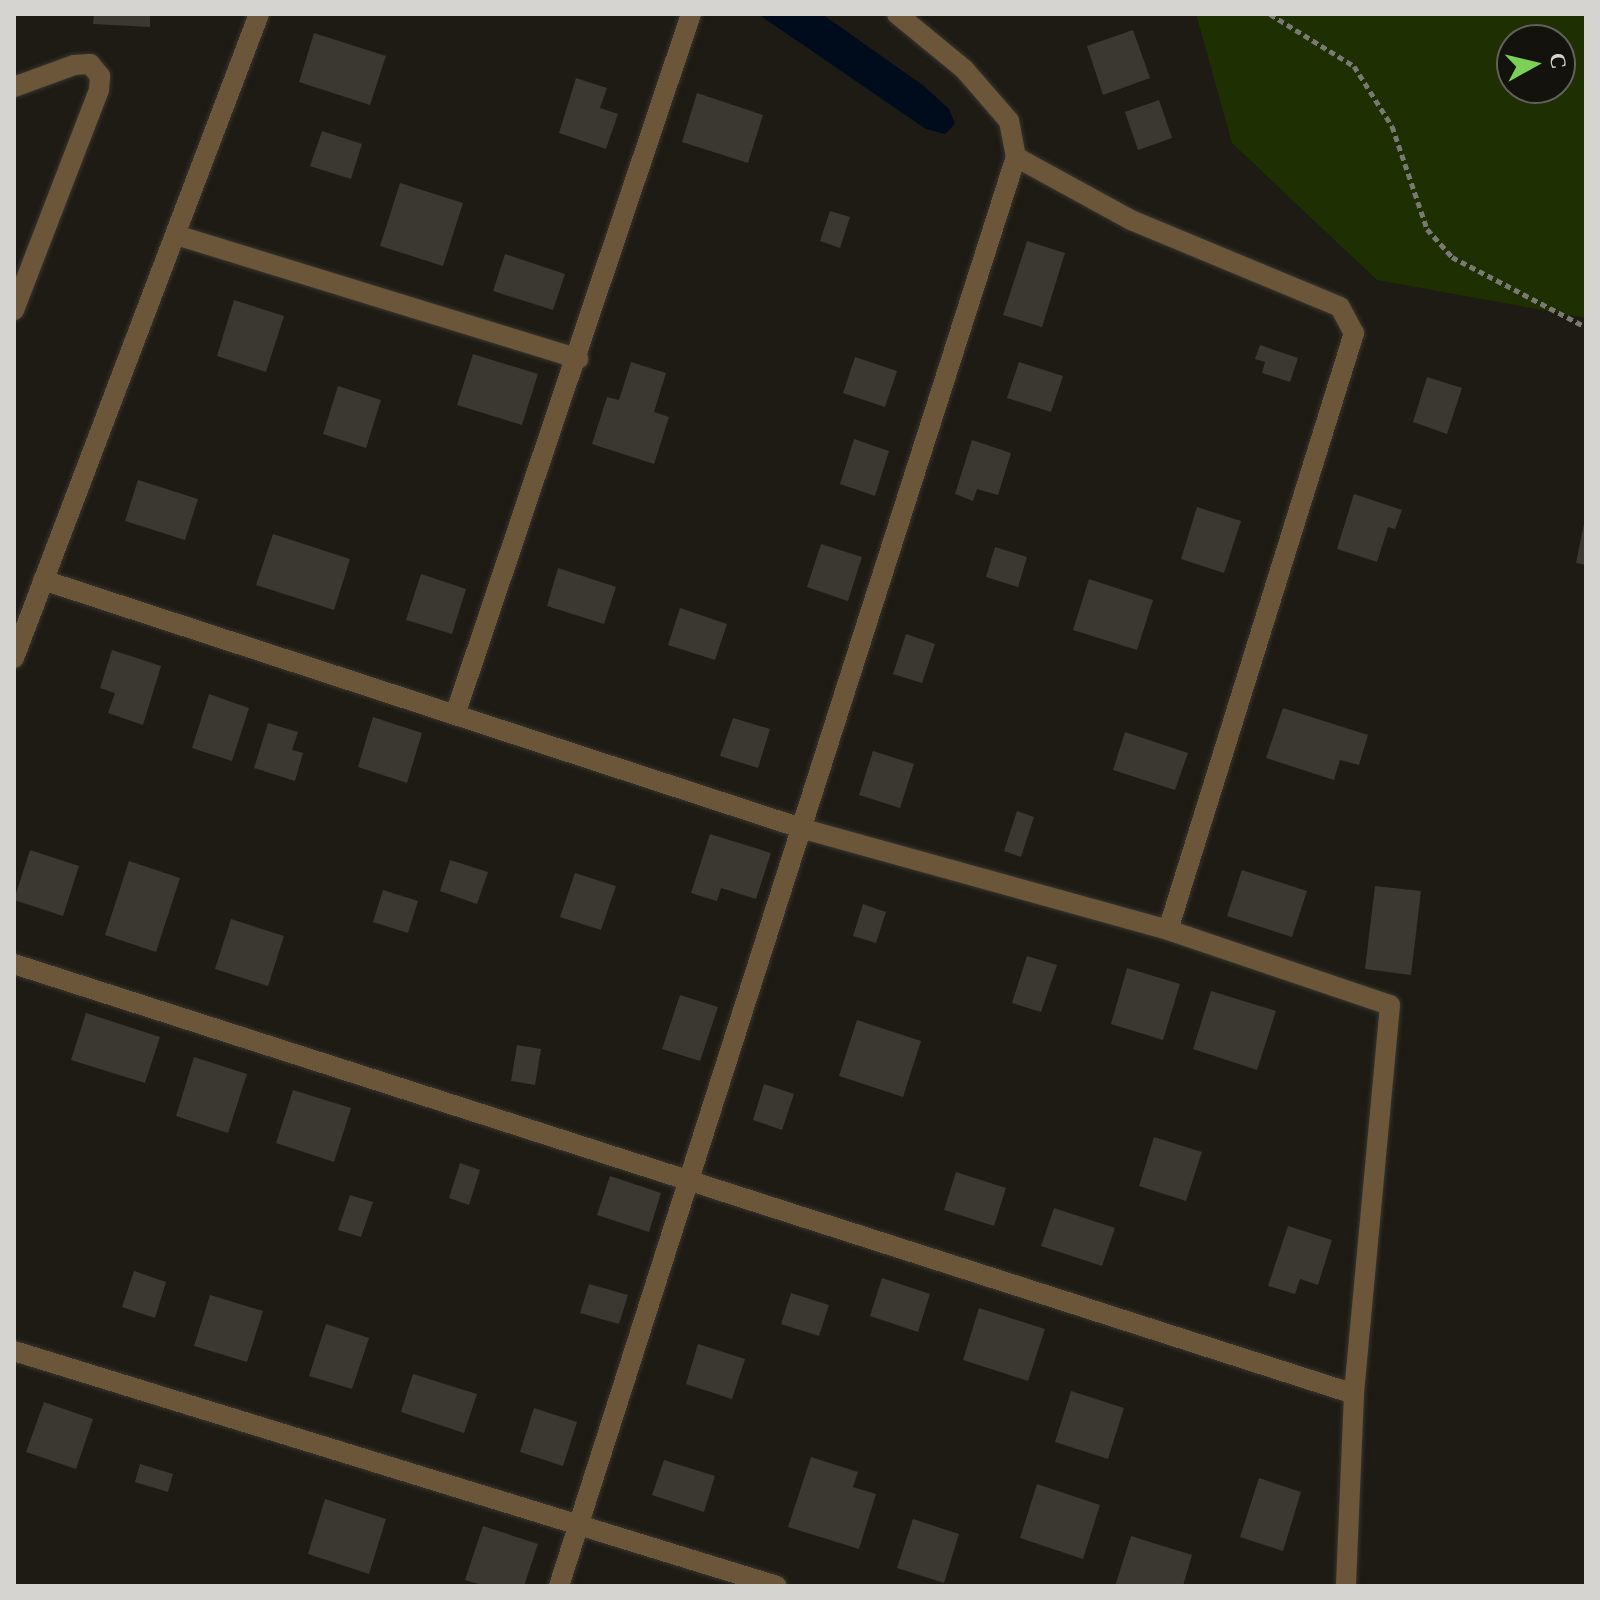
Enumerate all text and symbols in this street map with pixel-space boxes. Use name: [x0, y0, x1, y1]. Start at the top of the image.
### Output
north arrow: [1496, 24, 1576, 104]
text: С: [1545, 51, 1572, 70]

